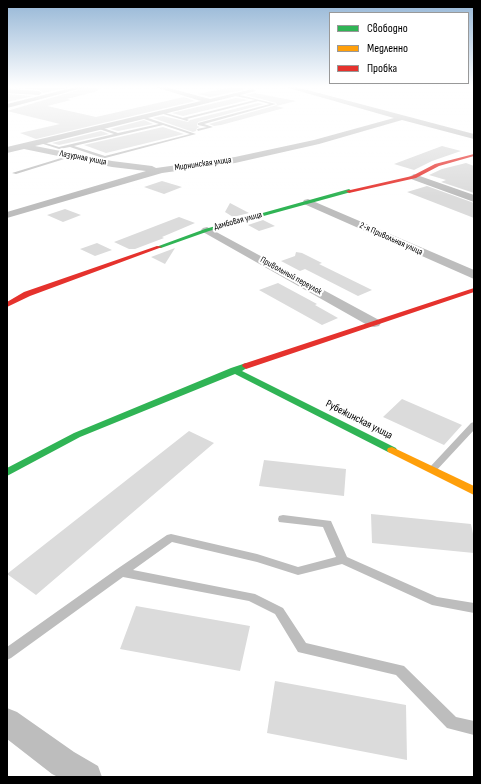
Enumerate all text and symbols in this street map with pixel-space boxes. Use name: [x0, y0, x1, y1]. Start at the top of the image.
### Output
legend: [329, 12, 469, 84]
text: Свободно: [367, 21, 408, 36]
text: Медленно: [367, 41, 408, 56]
text: Пробка: [367, 61, 397, 76]
street label: Лазурная улица: [59, 148, 107, 168]
street label: Мирнинская улица: [174, 155, 232, 173]
street label: Дамбовая улица: [213, 209, 263, 233]
street label: 2-я Привольная улица: [358, 220, 424, 258]
street label: Привольный переулок: [258, 255, 324, 297]
street label: Рубежинская улица: [323, 397, 395, 443]

